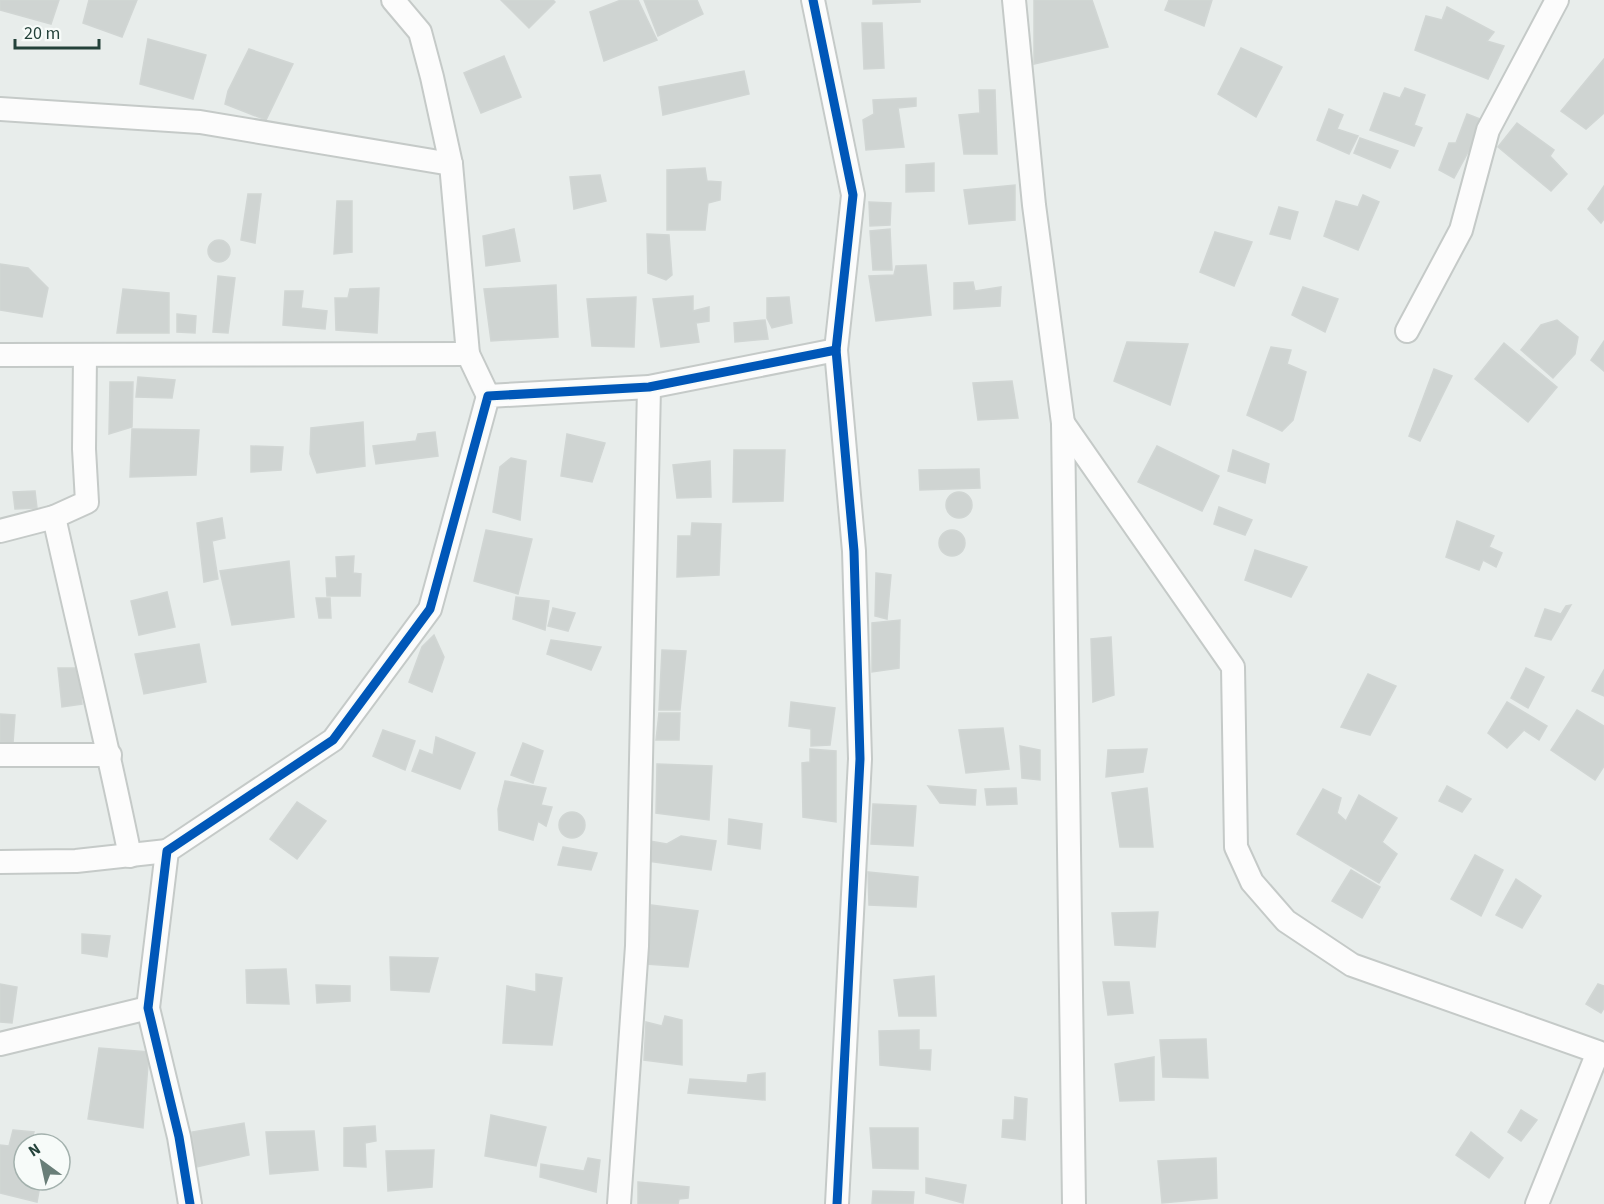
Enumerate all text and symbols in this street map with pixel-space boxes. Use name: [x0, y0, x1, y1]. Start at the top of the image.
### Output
scale bar: [15, 12, 99, 50]
text: 20 m: [24, 21, 60, 46]
north arrow: [12, 1132, 72, 1192]
text: N: [24, 1138, 45, 1162]

